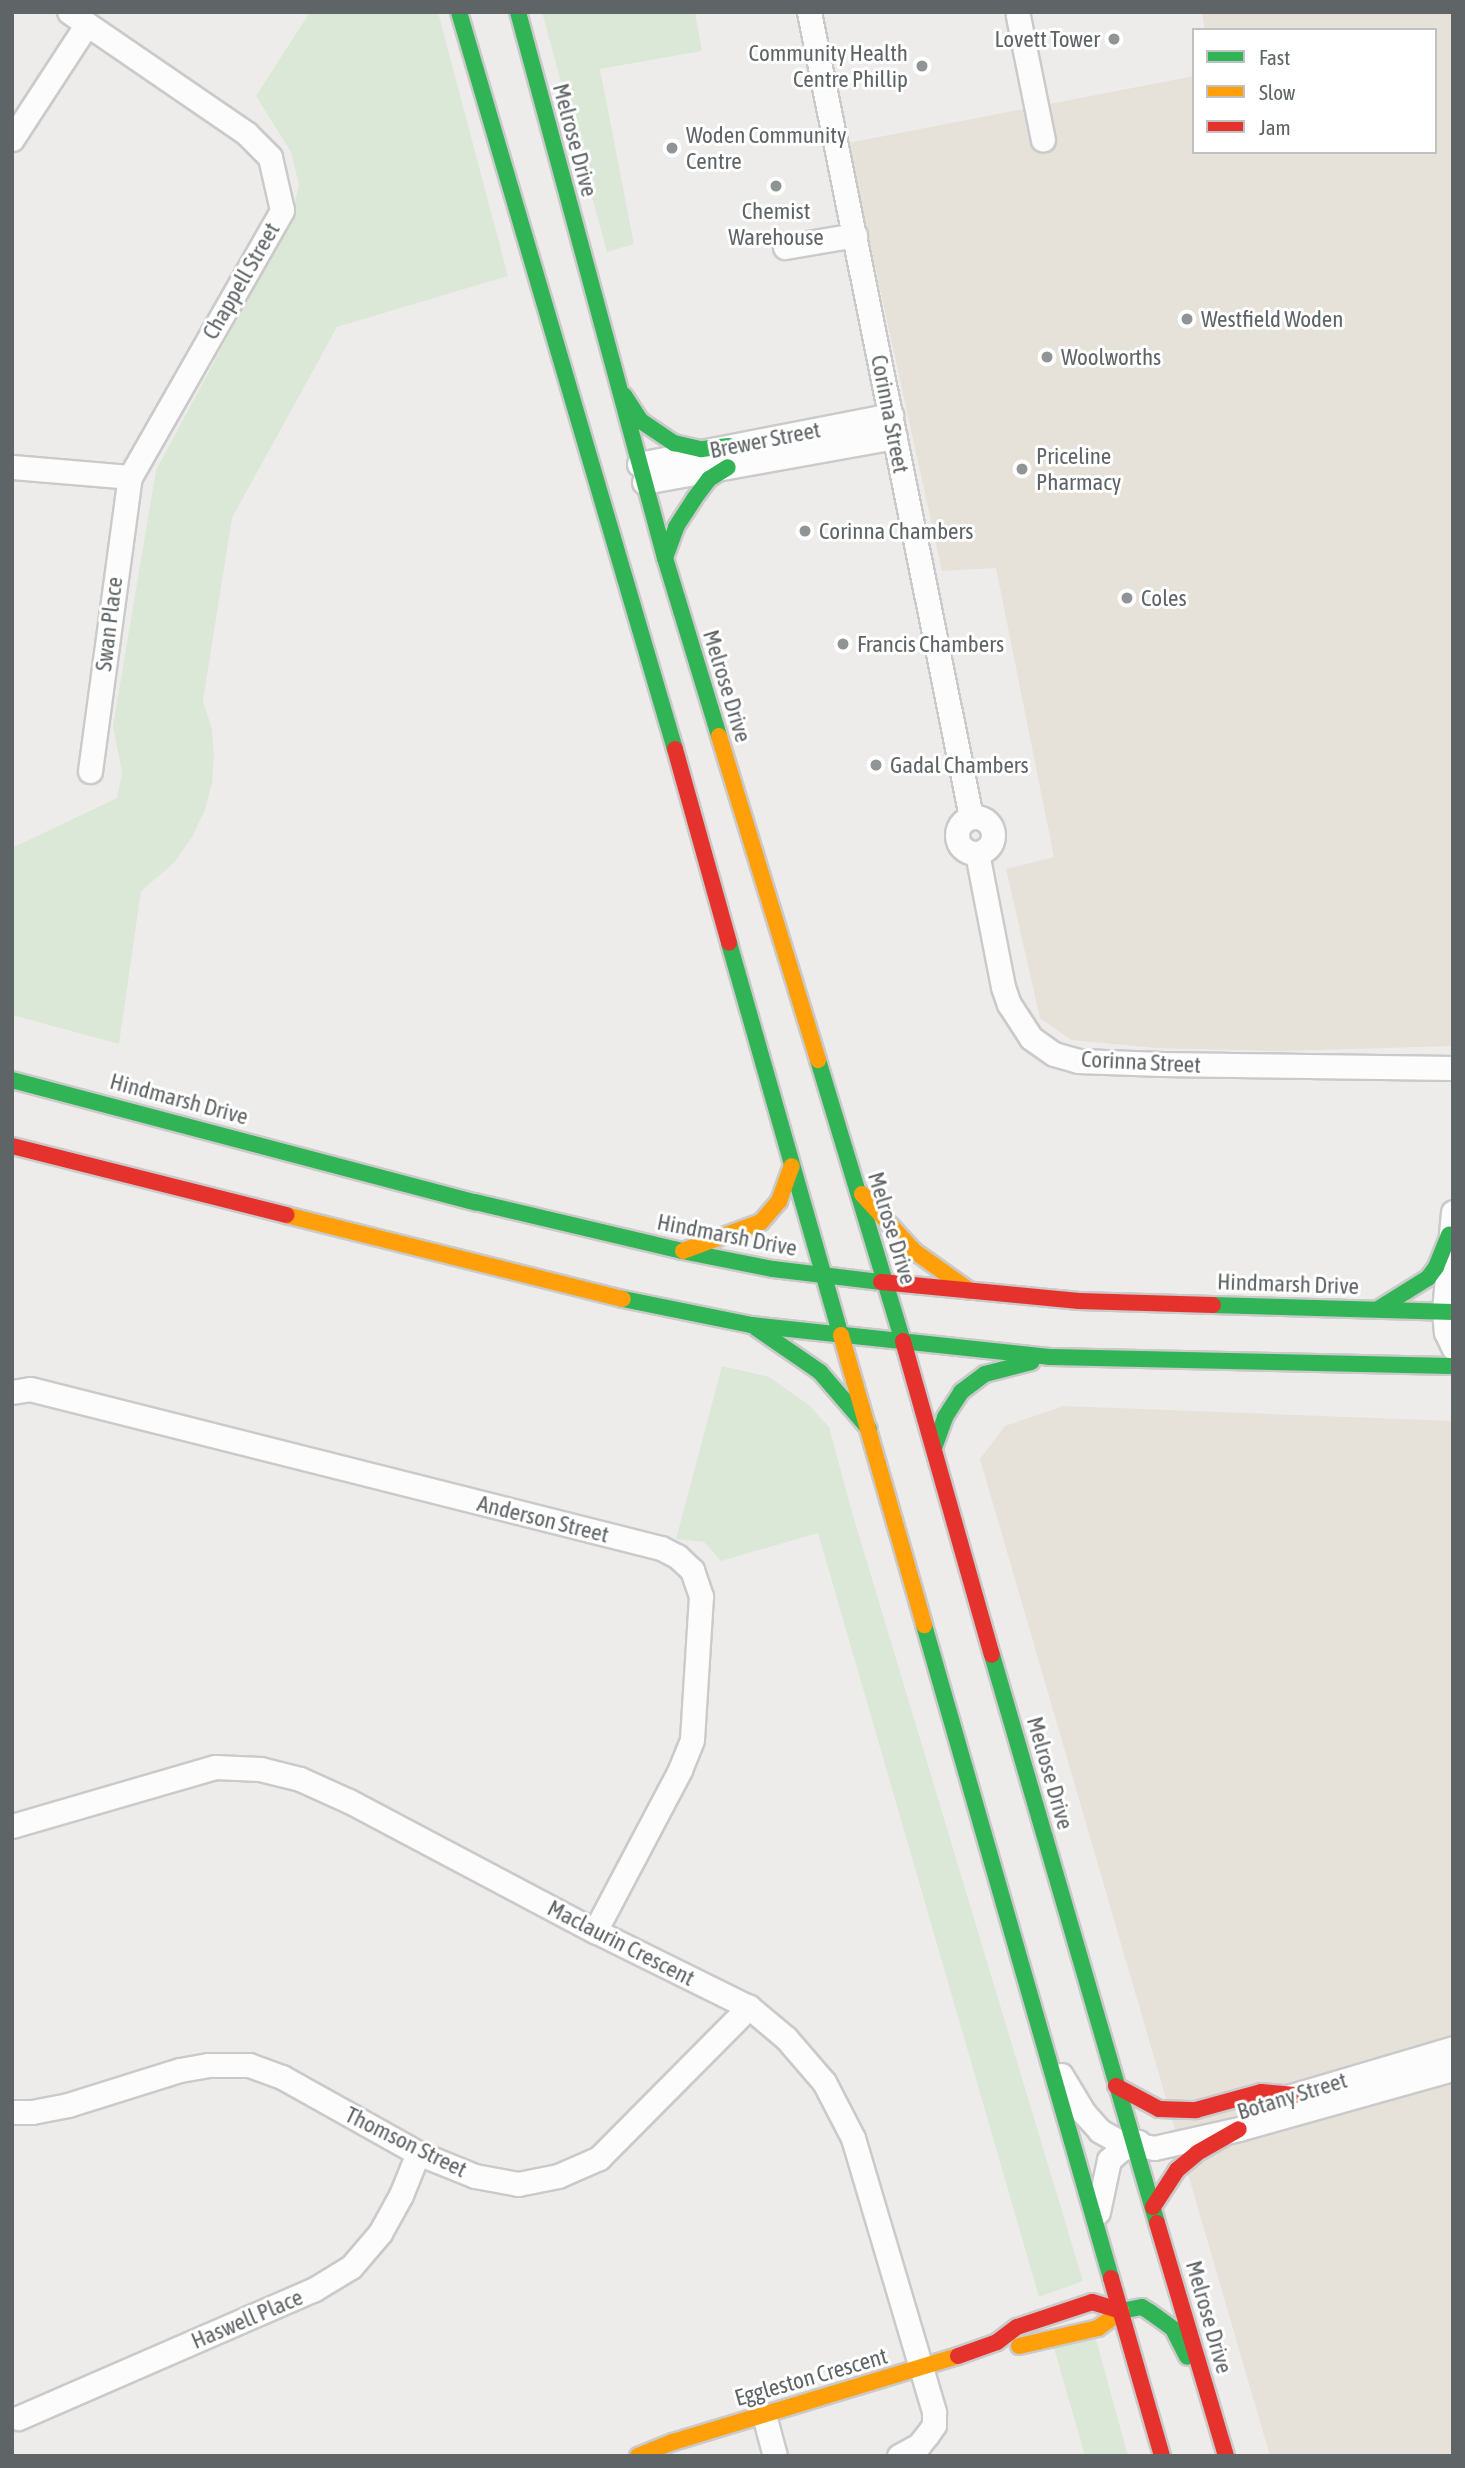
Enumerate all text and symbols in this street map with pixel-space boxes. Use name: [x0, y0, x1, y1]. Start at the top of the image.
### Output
place label: Lovett Tower: [994, 25, 1100, 53]
legend: [1192, 28, 1437, 154]
marker: Lovett Tower: [1106, 31, 1122, 47]
place label: Community Health Centre Phillip: [749, 39, 908, 93]
text: Fast: [1259, 45, 1290, 69]
marker: Community Health Centre Phillip: [914, 58, 930, 74]
street label: Melrose Drive: [547, 80, 603, 200]
text: Slow: [1259, 80, 1295, 104]
text: Jam: [1259, 115, 1291, 139]
place label: Woden Community Centre: [686, 121, 846, 175]
marker: Woden Community Centre: [664, 140, 680, 156]
marker: Chemist Warehouse: [768, 178, 784, 194]
place label: Chemist Warehouse: [728, 197, 824, 251]
street label: Chappell Street: [196, 218, 286, 344]
place label: Westfield Woden: [1201, 305, 1343, 333]
marker: Westfield Woden: [1179, 311, 1195, 327]
place label: Woolworths: [1061, 343, 1161, 371]
marker: Woolworths: [1039, 349, 1055, 365]
street label: Corinna Street: [865, 353, 915, 475]
street label: Brewer Street: [707, 416, 823, 464]
place label: Priceline Pharmacy: [1036, 442, 1121, 496]
marker: Priceline Pharmacy: [1014, 461, 1030, 477]
place label: Corinna Chambers: [819, 517, 973, 545]
marker: Corinna Chambers: [797, 523, 813, 539]
street label: Swan Place: [90, 575, 128, 673]
place label: Coles: [1141, 584, 1187, 612]
marker: Coles: [1119, 590, 1135, 606]
street label: Melrose Drive: [697, 627, 757, 745]
place label: Francis Chambers: [857, 630, 1004, 658]
marker: Francis Chambers: [835, 636, 851, 652]
place label: Gadal Chambers: [890, 751, 1029, 779]
marker: Gadal Chambers: [868, 757, 884, 773]
street label: Corinna Street: [1080, 1045, 1202, 1079]
street label: Hindmarsh Drive: [107, 1067, 251, 1131]
street label: Melrose Drive: [862, 1169, 922, 1287]
street label: Hindmarsh Drive: [655, 1208, 799, 1262]
street label: Hindmarsh Drive: [1217, 1268, 1359, 1300]
street label: Anderson Street: [475, 1489, 611, 1549]
street label: Melrose Drive: [1021, 1713, 1079, 1833]
street label: Maclaurin Crescent: [543, 1894, 699, 1992]
street label: Botany Street: [1234, 2066, 1350, 2126]
street label: Thomson Street: [341, 2101, 471, 2183]
street label: Melrose Drive: [1180, 2257, 1238, 2377]
street label: Haswell Place: [187, 2283, 307, 2355]
street label: Eggleston Crescent: [732, 2342, 890, 2412]

